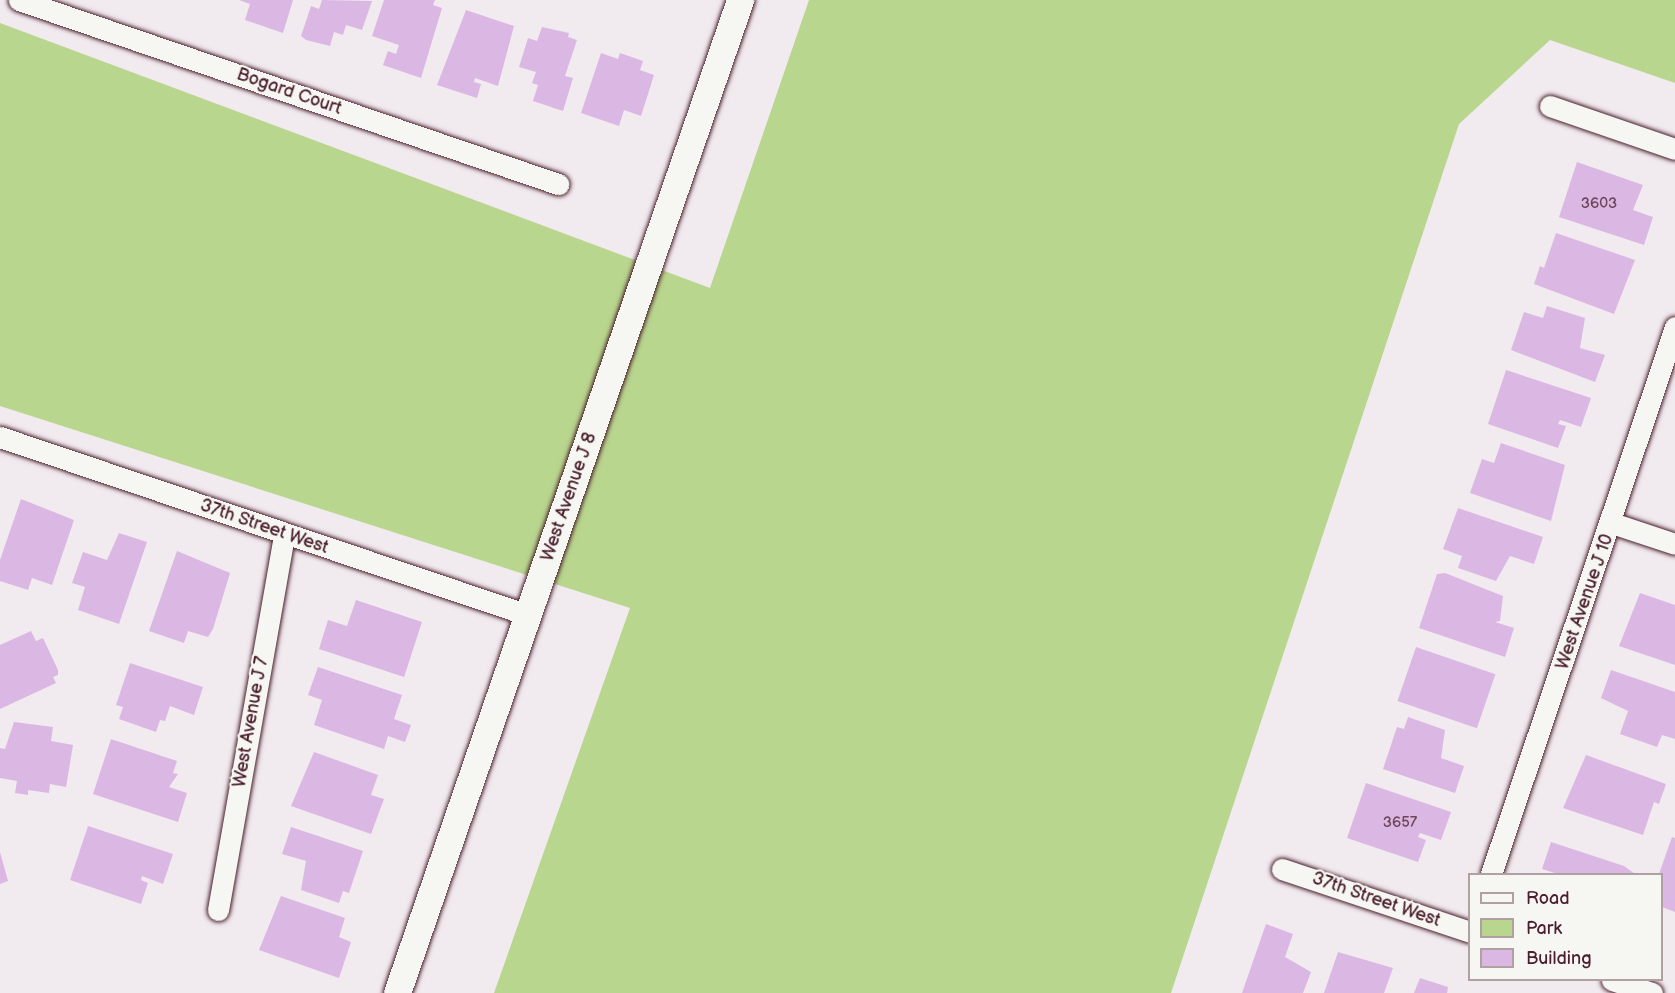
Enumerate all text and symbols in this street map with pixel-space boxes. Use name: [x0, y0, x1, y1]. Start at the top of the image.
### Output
street label: Bogard Court: [234, 64, 344, 120]
house number: 3603: [1581, 195, 1617, 213]
street label: West Avenue J 8: [537, 429, 601, 565]
street label: 37th Street West: [197, 495, 331, 559]
street label: West Avenue J 10: [1552, 531, 1618, 673]
street label: West Avenue J 7: [229, 654, 273, 790]
house number: 3657: [1383, 814, 1417, 832]
street label: 37th Street West: [1309, 868, 1443, 932]
legend: [1468, 873, 1663, 981]
text: Road: [1526, 888, 1570, 909]
text: Park: [1526, 918, 1562, 939]
text: Building: [1526, 948, 1592, 969]

